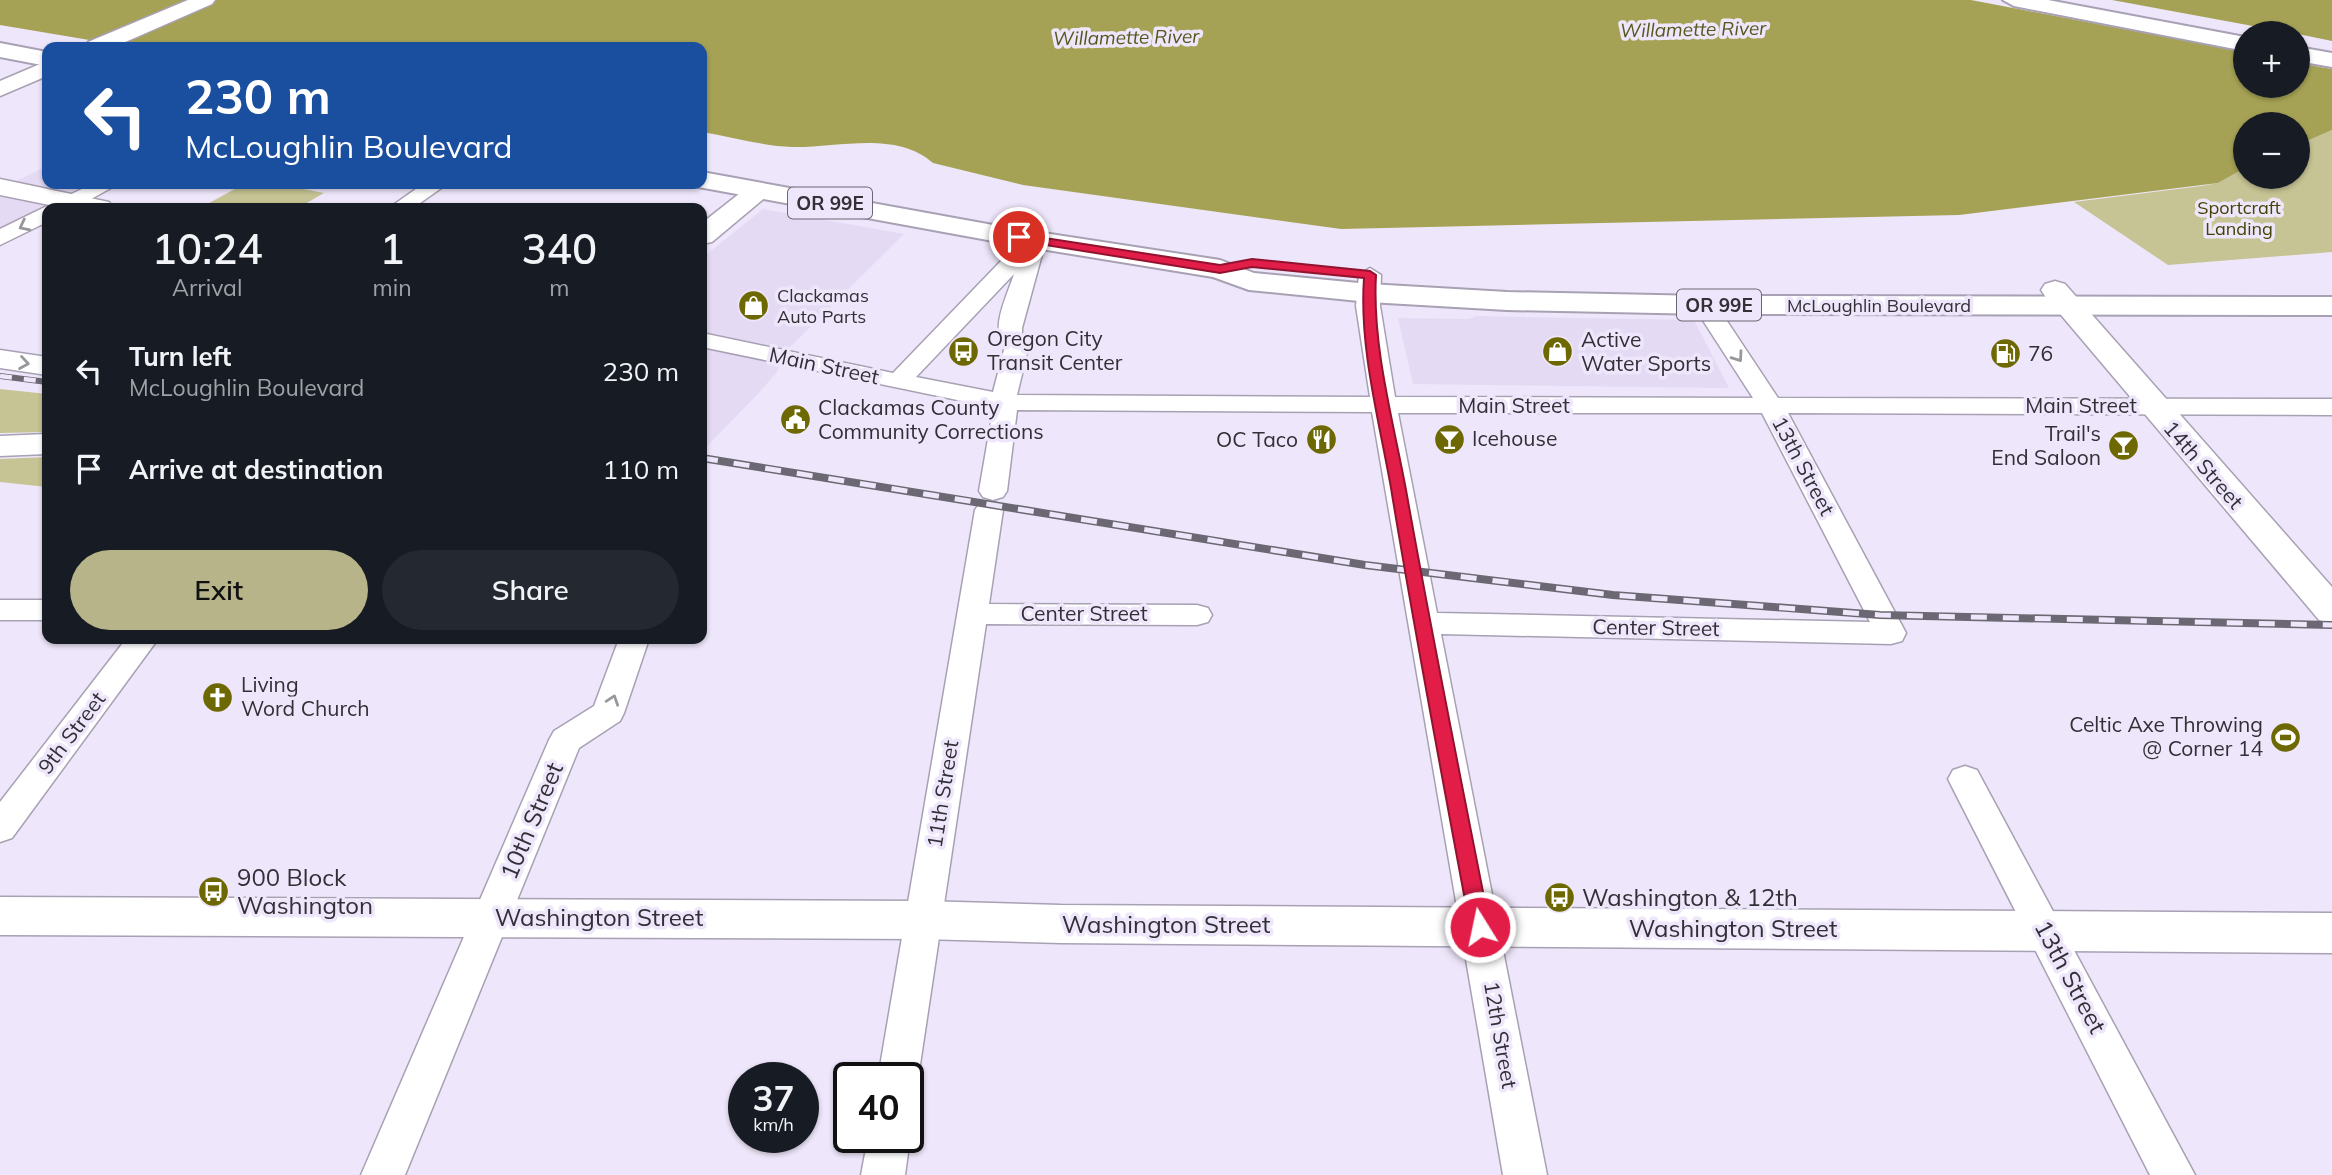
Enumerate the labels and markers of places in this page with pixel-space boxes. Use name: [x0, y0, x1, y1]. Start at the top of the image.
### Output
pin: [989, 207, 1049, 267]
place label: Clackamas Auto Parts: [777, 284, 869, 328]
shop icon: Clackamas Auto Parts: [737, 289, 771, 323]
place label: Oregon City Transit Center: [987, 325, 1123, 375]
place label: Active Water Sports: [1581, 326, 1711, 376]
bus stop icon: Oregon City Transit Center: [947, 334, 981, 368]
shop icon: Active Water Sports: [1541, 335, 1575, 369]
fuel station icon: 76: [1988, 337, 2022, 371]
place label: 76: [2028, 340, 2053, 366]
place label: Clackamas County Community Corrections: [818, 394, 1044, 444]
public building icon: Clackamas County Community Corrections: [778, 403, 812, 437]
place label: Trail's End Saloon: [1991, 420, 2101, 470]
bar icon: Icehouse: [1432, 422, 1466, 456]
restaurant icon: OC Taco: [1304, 423, 1338, 457]
place label: Icehouse: [1472, 425, 1557, 451]
place label: OC Taco: [1216, 426, 1298, 452]
bar icon: Trail's End Saloon: [2107, 429, 2141, 463]
place label: Living Word Church: [241, 671, 370, 721]
church icon: Living Word Church: [201, 680, 235, 714]
place label: Celtic Axe Throwing @ Corner 14: [2069, 711, 2263, 761]
sports icon: Celtic Axe Throwing @ Corner 14: [2269, 720, 2303, 754]
place label: 900 Block Washington: [237, 862, 373, 920]
bus stop icon: 900 Block Washington: [197, 875, 231, 909]
bus stop icon: Washington & 12th: [1542, 881, 1576, 915]
place label: Washington & 12th: [1582, 882, 1798, 912]

